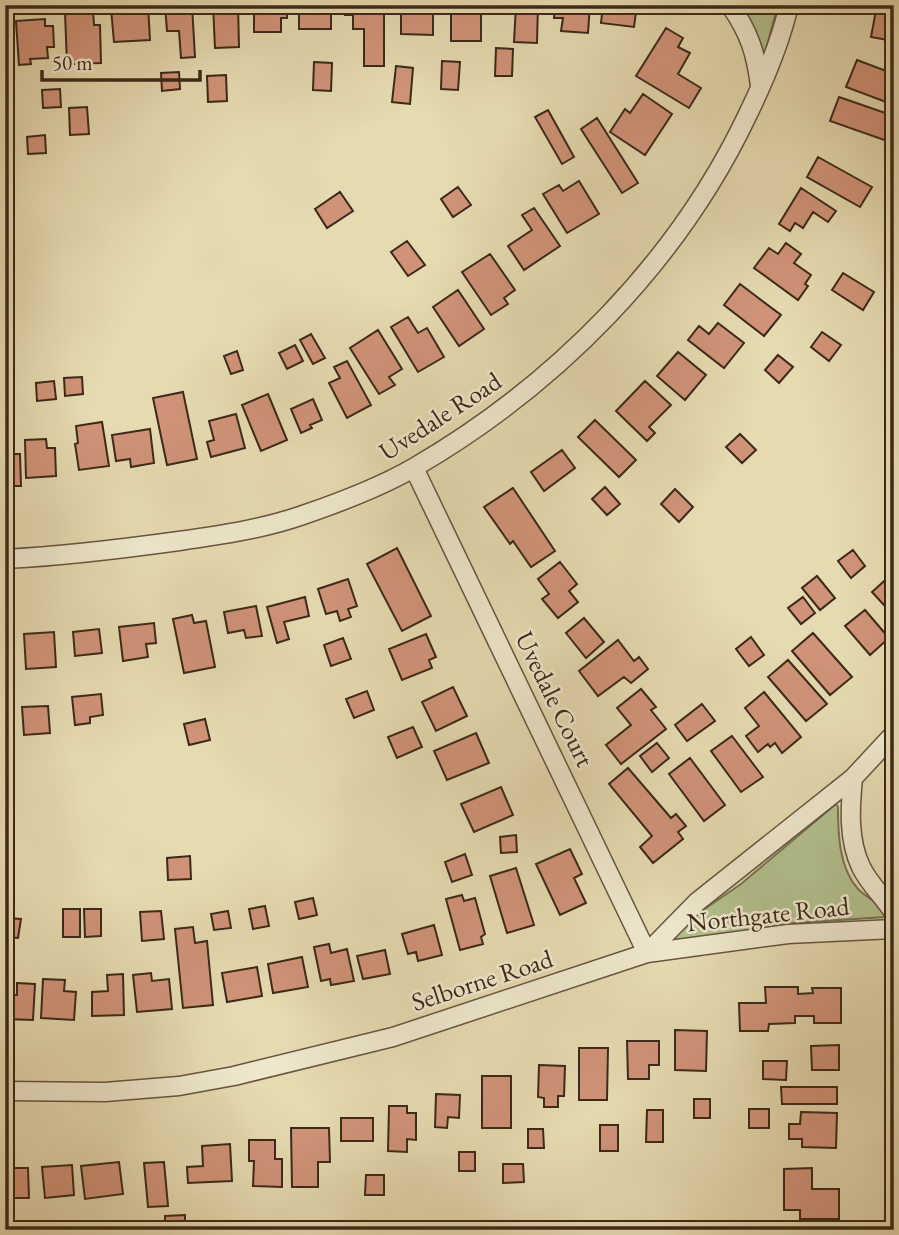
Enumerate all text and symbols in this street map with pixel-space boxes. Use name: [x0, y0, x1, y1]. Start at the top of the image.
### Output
scale bar: [42, 38, 200, 82]
text: 50 m: [52, 49, 93, 76]
street label: Uvedale Road: [372, 363, 508, 468]
street label: Uvedale Court: [508, 626, 602, 772]
street label: Northgate Road: [685, 888, 852, 939]
street label: Selborne Road: [407, 941, 558, 1019]

